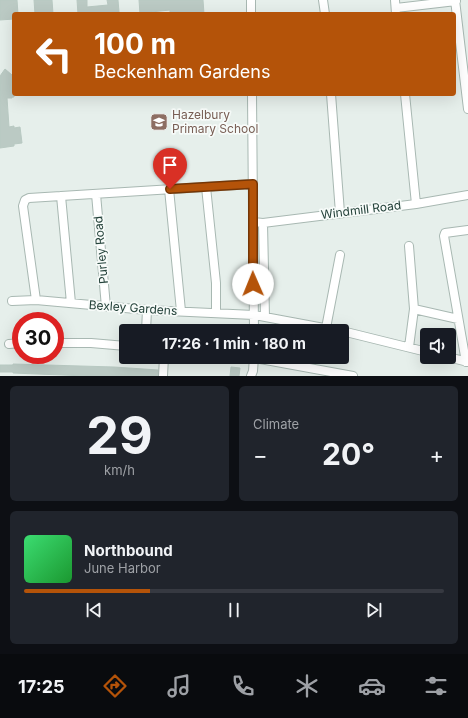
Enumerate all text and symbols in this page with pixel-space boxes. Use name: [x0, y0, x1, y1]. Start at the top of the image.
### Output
text: 100 m: [94, 27, 176, 61]
icon: left: [28, 28, 80, 80]
text: Beckenham Gardens: [94, 61, 270, 82]
place label: Hazelbury Primary School: [172, 107, 258, 136]
school or university icon: Hazelbury Primary School: [149, 112, 169, 132]
pin: [153, 148, 187, 189]
icon: arrive: [159, 154, 181, 176]
street label: Windmill Road: [320, 197, 402, 222]
street label: Purley Road: [90, 215, 111, 285]
position arrow: [232, 263, 274, 305]
street label: Bexley Gardens: [88, 297, 178, 318]
speed limit sign: 30: [12, 312, 64, 364]
map controls: [420, 328, 456, 364]
button: sound: [420, 328, 456, 364]
text: 17:26 · 1 min · 180 m: [162, 334, 306, 353]
text: 29: [86, 404, 153, 467]
text: Climate: [253, 416, 299, 432]
text: 20°: [322, 436, 375, 472]
text: −: [253, 442, 268, 468]
text: +: [429, 442, 444, 468]
text: km/h: [104, 462, 135, 478]
text: Northbound: [84, 541, 173, 560]
text: June Harbor: [84, 560, 161, 576]
icon: previous: [83, 599, 105, 621]
icon: pause: [223, 599, 245, 621]
icon: next: [363, 599, 385, 621]
icon: directions: [101, 672, 129, 700]
icon: music: [165, 672, 193, 700]
icon: phone: [229, 672, 257, 700]
icon: climate: [293, 672, 321, 700]
icon: car: [358, 672, 386, 700]
icon: filters: [422, 672, 450, 700]
text: 17:25: [18, 676, 65, 697]

